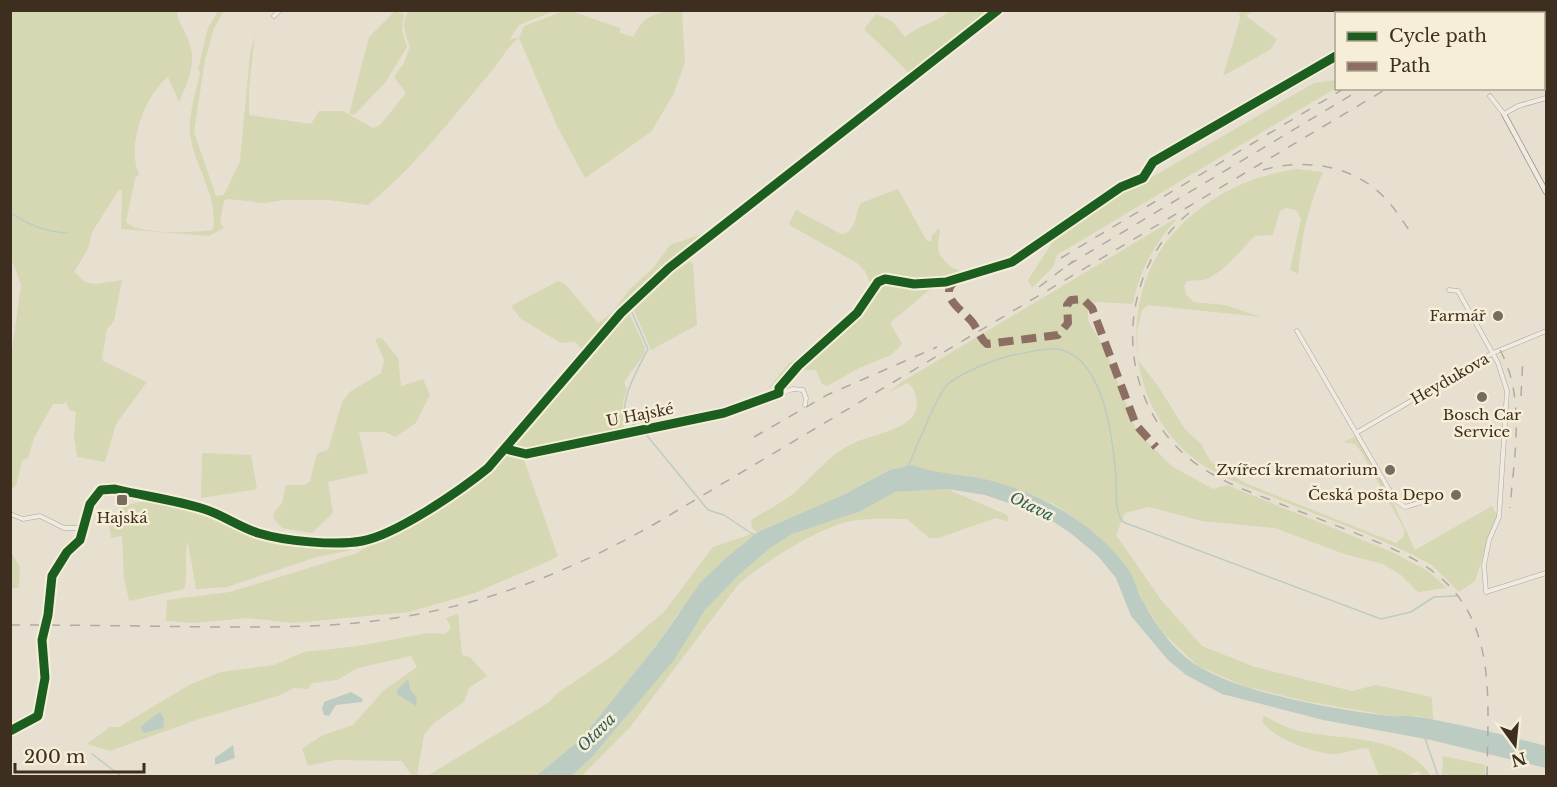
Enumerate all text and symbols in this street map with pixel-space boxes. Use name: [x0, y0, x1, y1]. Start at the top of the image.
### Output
legend: [1335, 12, 1545, 90]
text: Cycle path: [1389, 25, 1487, 47]
text: Path: [1389, 55, 1430, 77]
place label: Farmář: [1429, 306, 1487, 325]
marker: Farmář: [1491, 309, 1505, 323]
street label: Heydukova: [1407, 348, 1493, 409]
marker: Bosch Car Service: [1475, 390, 1489, 404]
street label: U Hajské: [605, 399, 675, 430]
place label: Bosch Car Service: [1443, 405, 1522, 441]
place label: Zvířecí krematorium: [1217, 460, 1378, 479]
marker: Zvířecí krematorium: [1383, 463, 1397, 477]
place label: Česká pošta Depo: [1308, 485, 1444, 504]
water label: Otava: [1007, 487, 1057, 525]
marker: Česká pošta Depo: [1449, 488, 1463, 502]
marker: Hajská: [115, 493, 129, 507]
place label: Hajská: [96, 508, 148, 527]
water label: Otava: [573, 709, 619, 755]
north arrow: [1485, 715, 1545, 775]
scale bar: [15, 736, 144, 774]
text: 200 m: [24, 746, 85, 768]
text: N: [1509, 748, 1529, 771]

